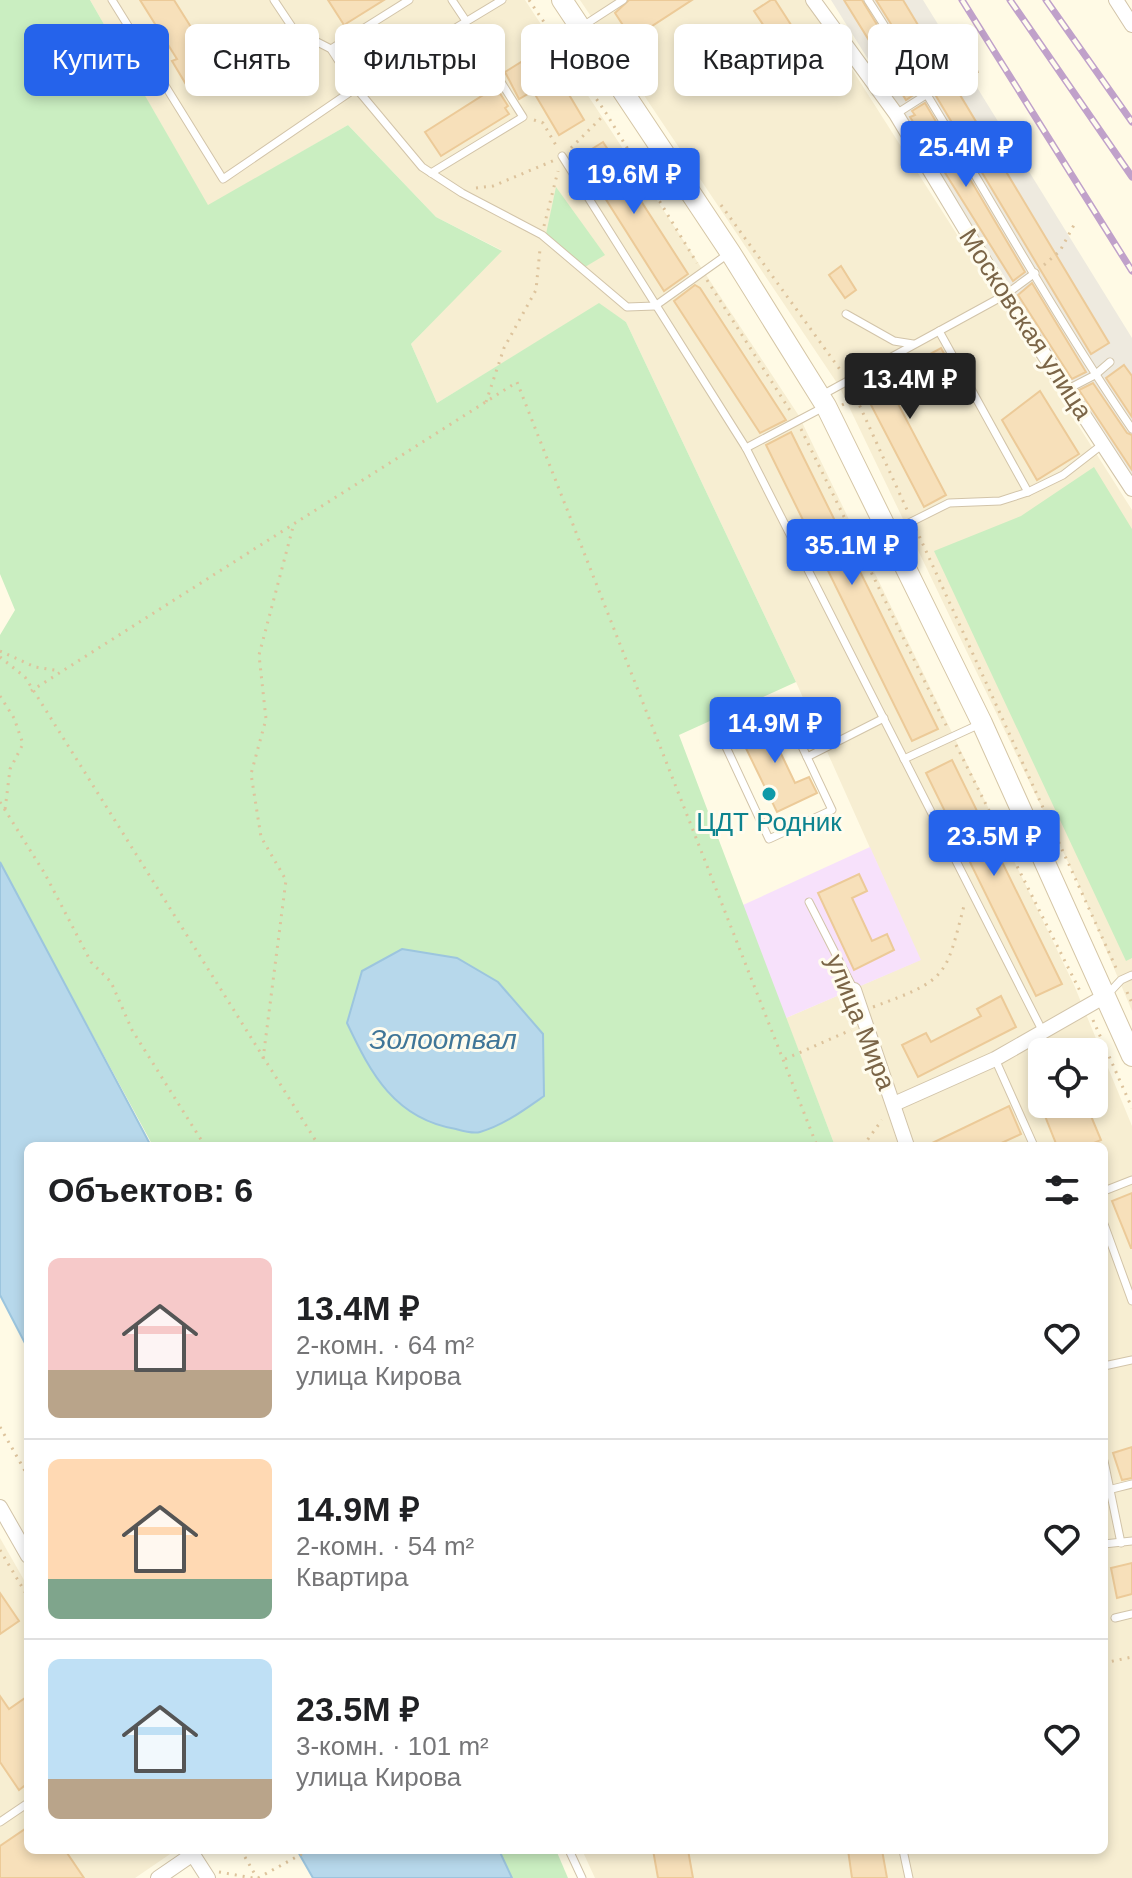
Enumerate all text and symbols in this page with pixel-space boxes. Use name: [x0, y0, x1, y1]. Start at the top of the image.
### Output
chip: Купить: [24, 24, 169, 96]
chip: Снять: [185, 24, 319, 96]
chip: Фильтры: [335, 24, 505, 96]
chip: Новое: [521, 24, 658, 96]
chip: Квартира: [674, 24, 852, 96]
chip: Дом: [868, 24, 978, 96]
pin: 25.4M ₽: [892, 121, 1040, 189]
text: 25.4M ₽: [919, 132, 1013, 162]
pin: 19.6M ₽: [560, 148, 708, 216]
text: 19.6M ₽: [587, 159, 681, 189]
street label: Московская улица: [953, 223, 1099, 425]
pin: 13.4M ₽: [836, 353, 984, 421]
text: 13.4M ₽: [863, 364, 957, 394]
pin: 35.1M ₽: [778, 519, 926, 587]
text: 35.1M ₽: [805, 530, 899, 560]
pin: 14.9M ₽: [701, 697, 849, 765]
text: 14.9M ₽: [728, 708, 822, 738]
marker: ЦДТ Родник: [760, 785, 778, 803]
place label: ЦДТ Родник: [696, 807, 842, 837]
pin: 23.5M ₽: [920, 810, 1068, 878]
text: 23.5M ₽: [947, 821, 1041, 851]
street label: улица Мира: [820, 950, 902, 1095]
water label: Золоотвал: [369, 1024, 517, 1055]
map controls: [1028, 1038, 1108, 1118]
button: locate: [1028, 1038, 1108, 1118]
icon: filters: [1040, 1168, 1084, 1212]
text: Объектов: 6: [48, 1171, 253, 1209]
text: 13.4M ₽: [296, 1289, 420, 1327]
icon: home: [112, 1290, 208, 1386]
icon: heart: [1040, 1316, 1084, 1360]
text: 2-комн. · 64 m²: [296, 1330, 474, 1360]
text: улица Кирова: [296, 1361, 461, 1391]
text: 14.9M ₽: [296, 1490, 420, 1528]
icon: home: [112, 1491, 208, 1587]
icon: heart: [1040, 1517, 1084, 1561]
text: 2-комн. · 54 m²: [296, 1531, 474, 1561]
text: Квартира: [296, 1562, 408, 1592]
text: 23.5M ₽: [296, 1690, 420, 1728]
icon: home: [112, 1691, 208, 1787]
icon: heart: [1040, 1717, 1084, 1761]
text: 3-комн. · 101 m²: [296, 1731, 489, 1761]
text: улица Кирова: [296, 1762, 461, 1792]

